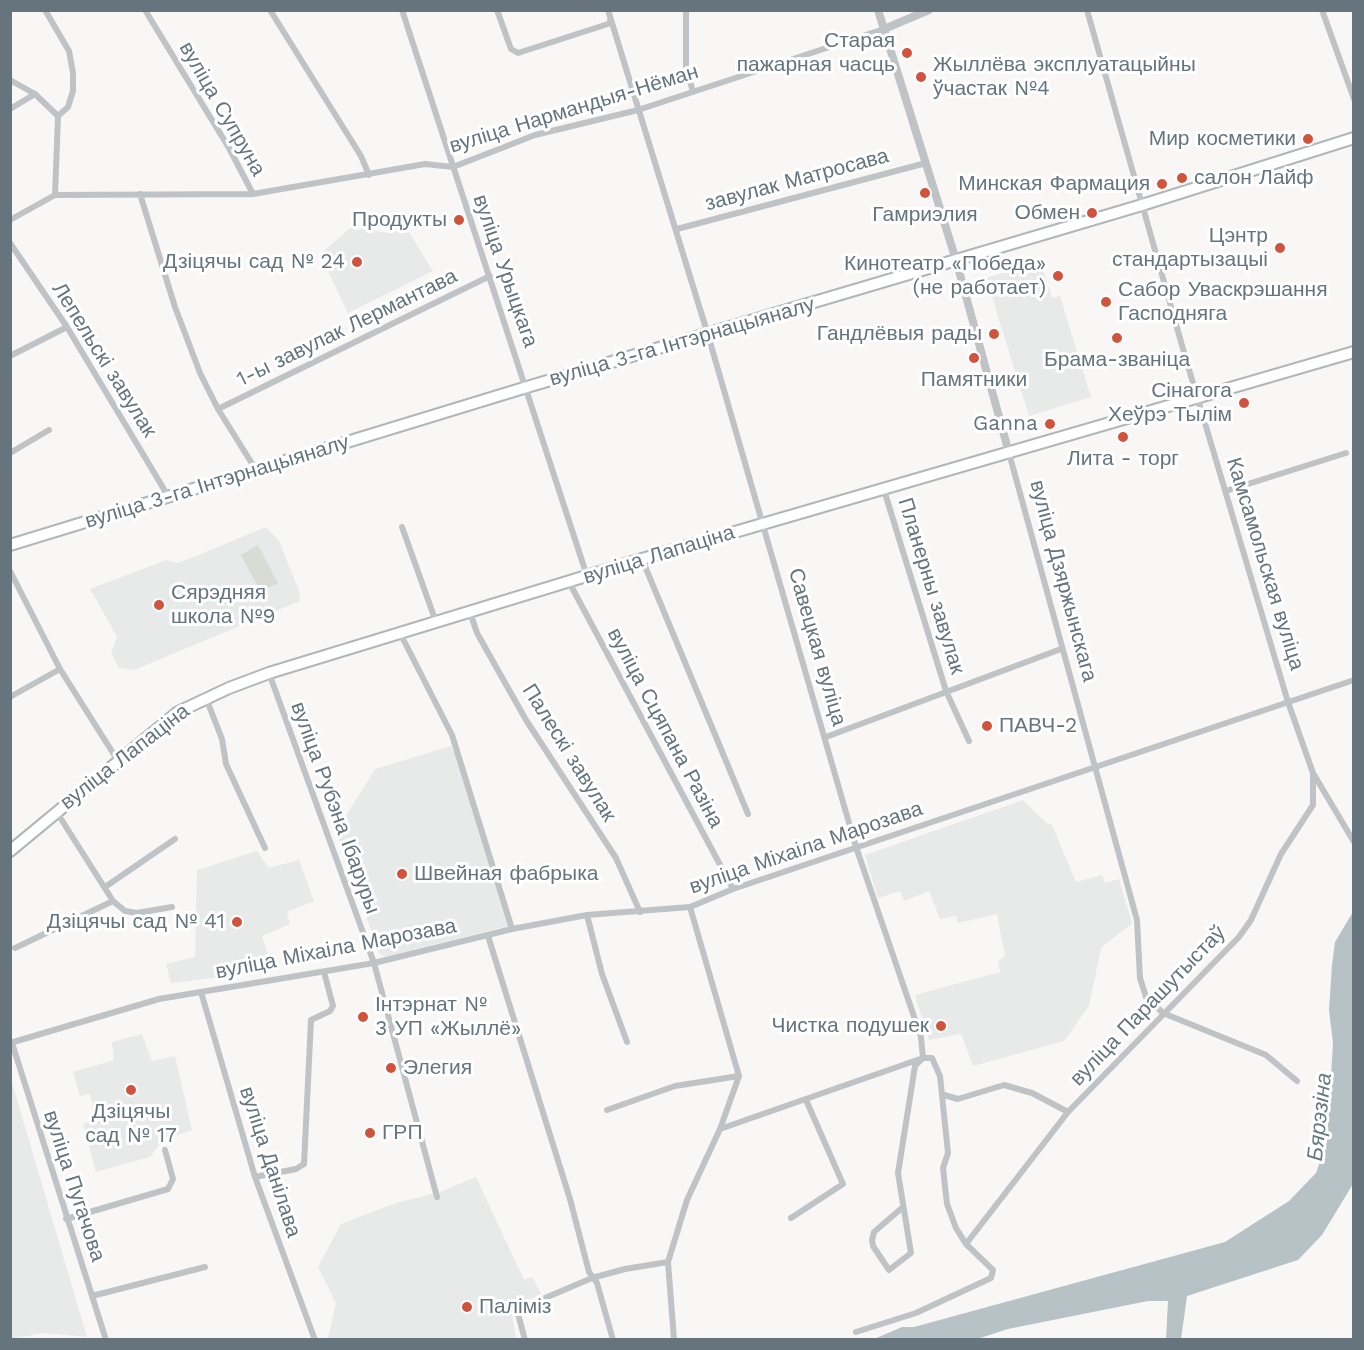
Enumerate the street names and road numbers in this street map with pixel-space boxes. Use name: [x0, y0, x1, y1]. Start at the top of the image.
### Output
street label: вуліца Супруна: [173, 37, 271, 181]
street label: вуліца Нармандыя-Нёман: [447, 59, 701, 159]
street label: завулак Матросава: [702, 143, 892, 217]
street label: вуліца Урыцкага: [467, 191, 543, 351]
street label: 1-ы завулак Лермантава: [233, 264, 461, 392]
street label: Лепельскі завулак: [46, 278, 162, 442]
street label: вуліца 3-га Інтэрнацыяналу: [546, 292, 818, 392]
street label: вуліца 3-га Інтэрнацыяналу: [82, 430, 352, 534]
street label: Камсамольская вуліца: [1221, 455, 1309, 673]
street label: вуліца Дзяржынскага: [1024, 477, 1102, 685]
street label: Планерны завулак: [892, 495, 970, 677]
street label: вуліца Лапаціна: [580, 520, 738, 590]
street label: Савецкая вуліца: [782, 565, 852, 729]
street label: вуліца Сцяпана Разіна: [602, 624, 728, 832]
street label: Палескі завулак: [517, 680, 621, 826]
street label: вуліца Лапаціна: [55, 699, 195, 815]
street label: вуліца Рубэна Ібаруры: [285, 699, 385, 917]
street label: вуліца Міхаіла Марозава: [686, 796, 926, 900]
street label: вуліца Міхаіла Марозава: [213, 913, 459, 985]
street label: вуліца Парашутыстаў: [1065, 921, 1231, 1091]
street label: вуліца Данілава: [234, 1083, 306, 1241]
street label: вуліца Пугачова: [38, 1107, 110, 1265]

